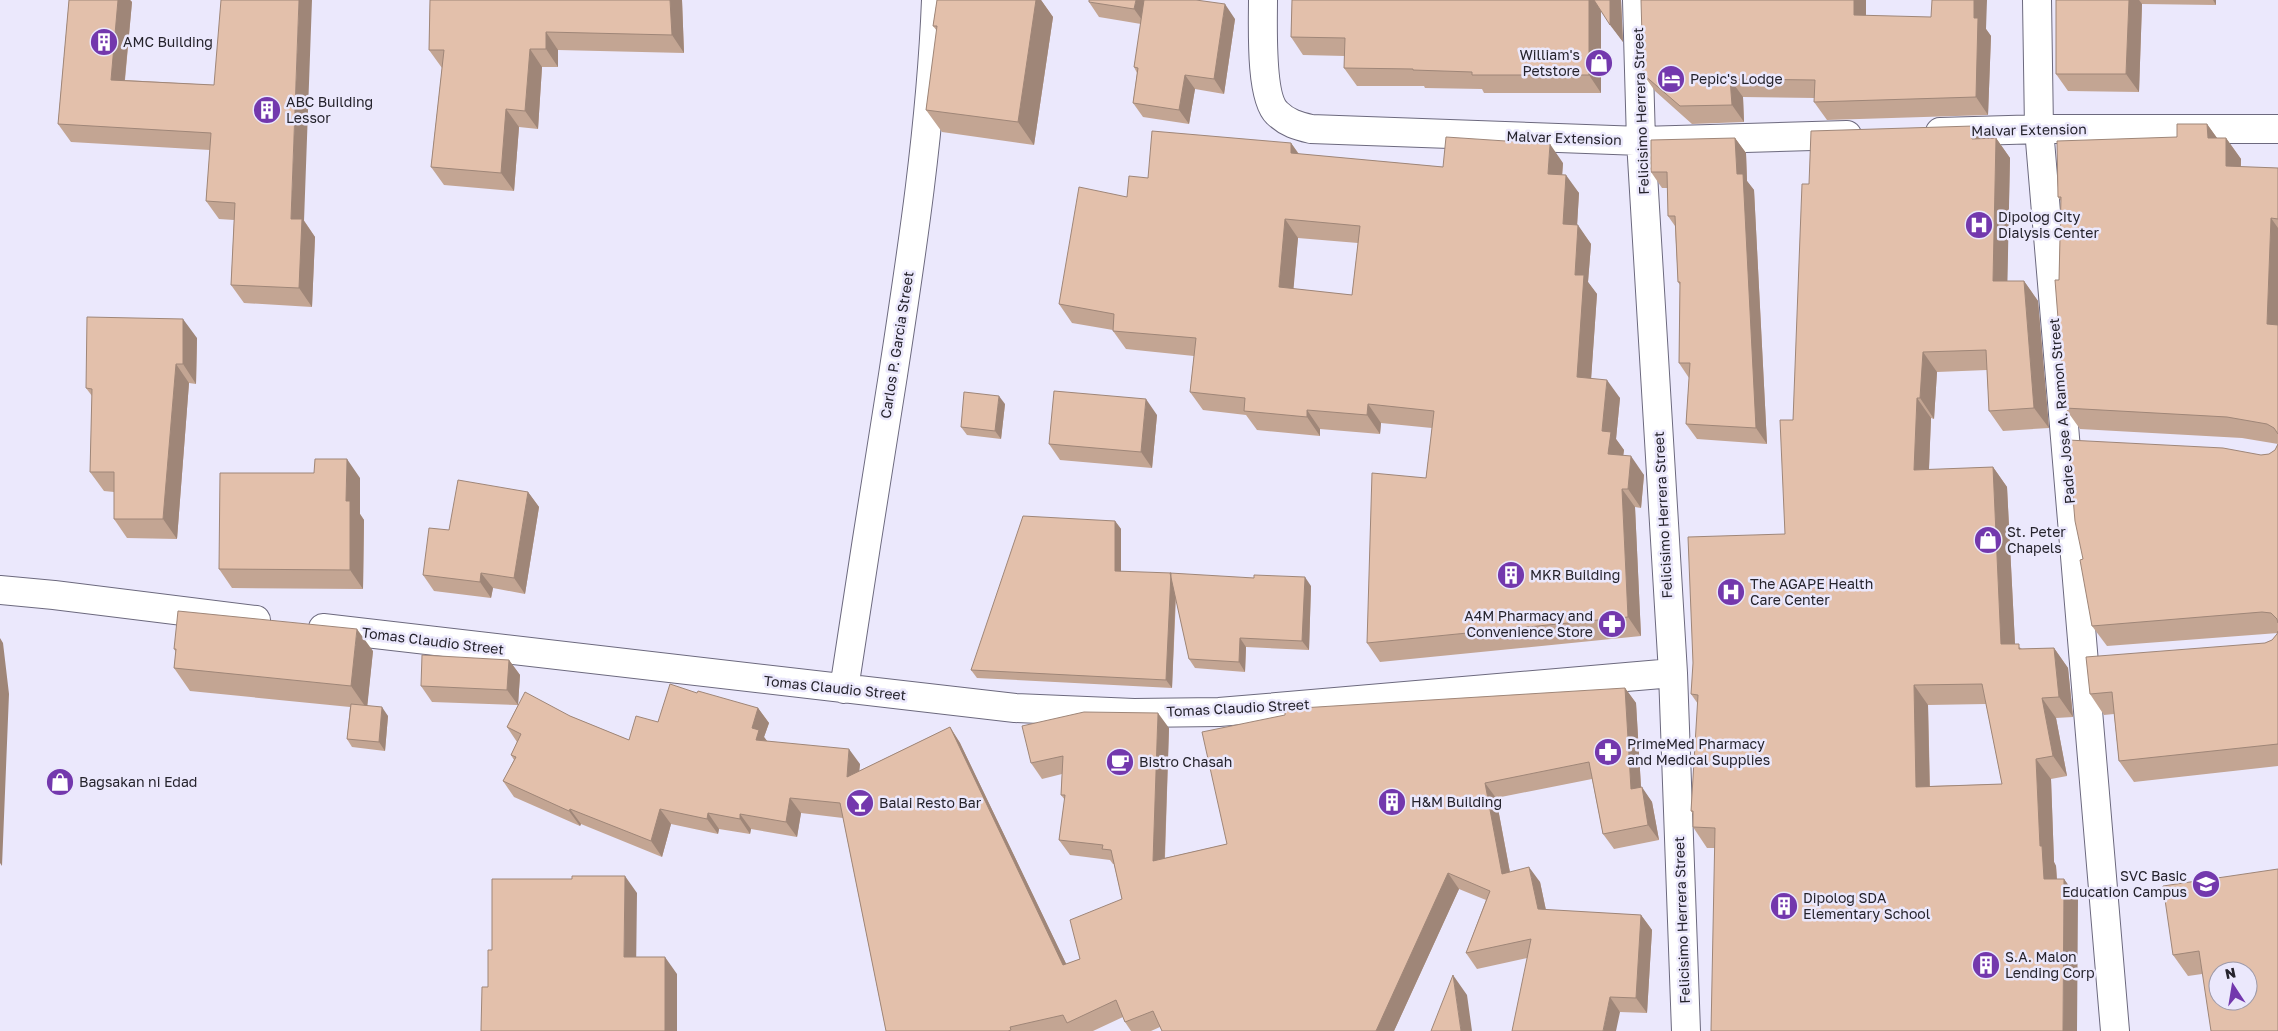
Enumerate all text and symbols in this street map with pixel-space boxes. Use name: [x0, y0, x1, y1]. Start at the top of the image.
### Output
building icon: AMC Building: [89, 27, 119, 57]
street label: Felicisimo Herrera Street: [1629, 27, 1652, 195]
place label: AMC Building: [123, 33, 213, 50]
place label: William's Petstore: [1519, 46, 1580, 79]
shop icon: William's Petstore: [1584, 48, 1614, 78]
hotel icon: Pepic's Lodge: [1656, 64, 1686, 94]
place label: Pepic's Lodge: [1690, 70, 1783, 87]
place label: ABC Building Lessor: [286, 93, 373, 126]
building icon: ABC Building Lessor: [252, 95, 282, 125]
street label: Malvar Extension: [1971, 120, 2087, 139]
street label: Malvar Extension: [1506, 127, 1622, 148]
place label: Dipolog City Dialysis Center: [1998, 208, 2099, 241]
hospital icon: Dipolog City Dialysis Center: [1964, 210, 1994, 240]
street label: Carlos P. Garcia Street: [876, 270, 917, 420]
street label: Padre Jose A. Ramon Street: [2045, 317, 2078, 505]
street label: Felicisimo Herrera Street: [1650, 431, 1675, 599]
place label: St. Peter Chapels: [2007, 523, 2066, 556]
shop icon: St. Peter Chapels: [1973, 525, 2003, 555]
building icon: MKR Building: [1496, 560, 1526, 590]
place label: MKR Building: [1530, 566, 1620, 583]
place label: The AGAPE Health Care Center: [1750, 575, 1873, 608]
hospital icon: The AGAPE Health Care Center: [1716, 577, 1746, 607]
place label: A4M Pharmacy and Convenience Store: [1464, 607, 1593, 640]
pharmacy icon: A4M Pharmacy and Convenience Store: [1597, 609, 1627, 639]
street label: Tomas Claudio Street: [361, 623, 505, 658]
street label: Tomas Claudio Street: [763, 672, 907, 703]
street label: Tomas Claudio Street: [1166, 695, 1310, 720]
place label: PrimeMed Pharmacy and Medical Supplies: [1627, 735, 1770, 768]
pharmacy icon: PrimeMed Pharmacy and Medical Supplies: [1593, 737, 1623, 767]
cafe icon: Bistro Chasah: [1105, 747, 1135, 777]
place label: Bistro Chasah: [1139, 753, 1232, 770]
shop icon: Bagsakan ni Edad: [45, 767, 75, 797]
place label: Bagsakan ni Edad: [79, 773, 197, 790]
building icon: H&M Building: [1377, 787, 1407, 817]
bar icon: Balai Resto Bar: [845, 788, 875, 818]
place label: H&M Building: [1411, 793, 1502, 810]
place label: Balai Resto Bar: [879, 794, 982, 811]
street label: Felicisimo Herrera Street: [1670, 836, 1693, 1004]
place label: SVC Basic Education Campus: [2062, 867, 2187, 900]
school or university icon: SVC Basic Education Campus: [2191, 869, 2221, 899]
place label: Dipolog SDA Elementary School: [1803, 889, 1930, 922]
building icon: Dipolog SDA Elementary School: [1769, 891, 1799, 921]
place label: S.A. Malon Lending Corp: [2005, 948, 2095, 981]
building icon: S.A. Malon Lending Corp: [1971, 950, 2001, 980]
north arrow: [2208, 961, 2258, 1011]
text: N: [2223, 963, 2237, 982]

